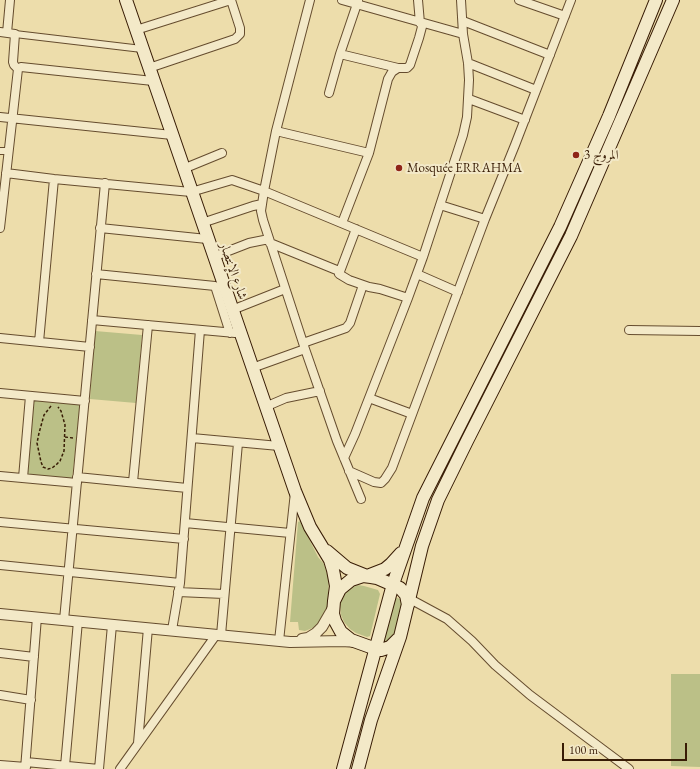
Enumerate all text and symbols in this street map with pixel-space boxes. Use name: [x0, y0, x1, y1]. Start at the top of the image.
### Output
place label: المروج 3: [584, 147, 619, 163]
marker: المروج 3: [571, 150, 581, 160]
place label: Mosquée ERRAHMA: [407, 160, 522, 176]
marker: Mosquée ERRAHMA: [394, 163, 404, 173]
street label: شارع الإنتصار: [216, 240, 250, 302]
scale bar: [564, 735, 689, 761]
text: 100 m: [569, 742, 598, 758]

